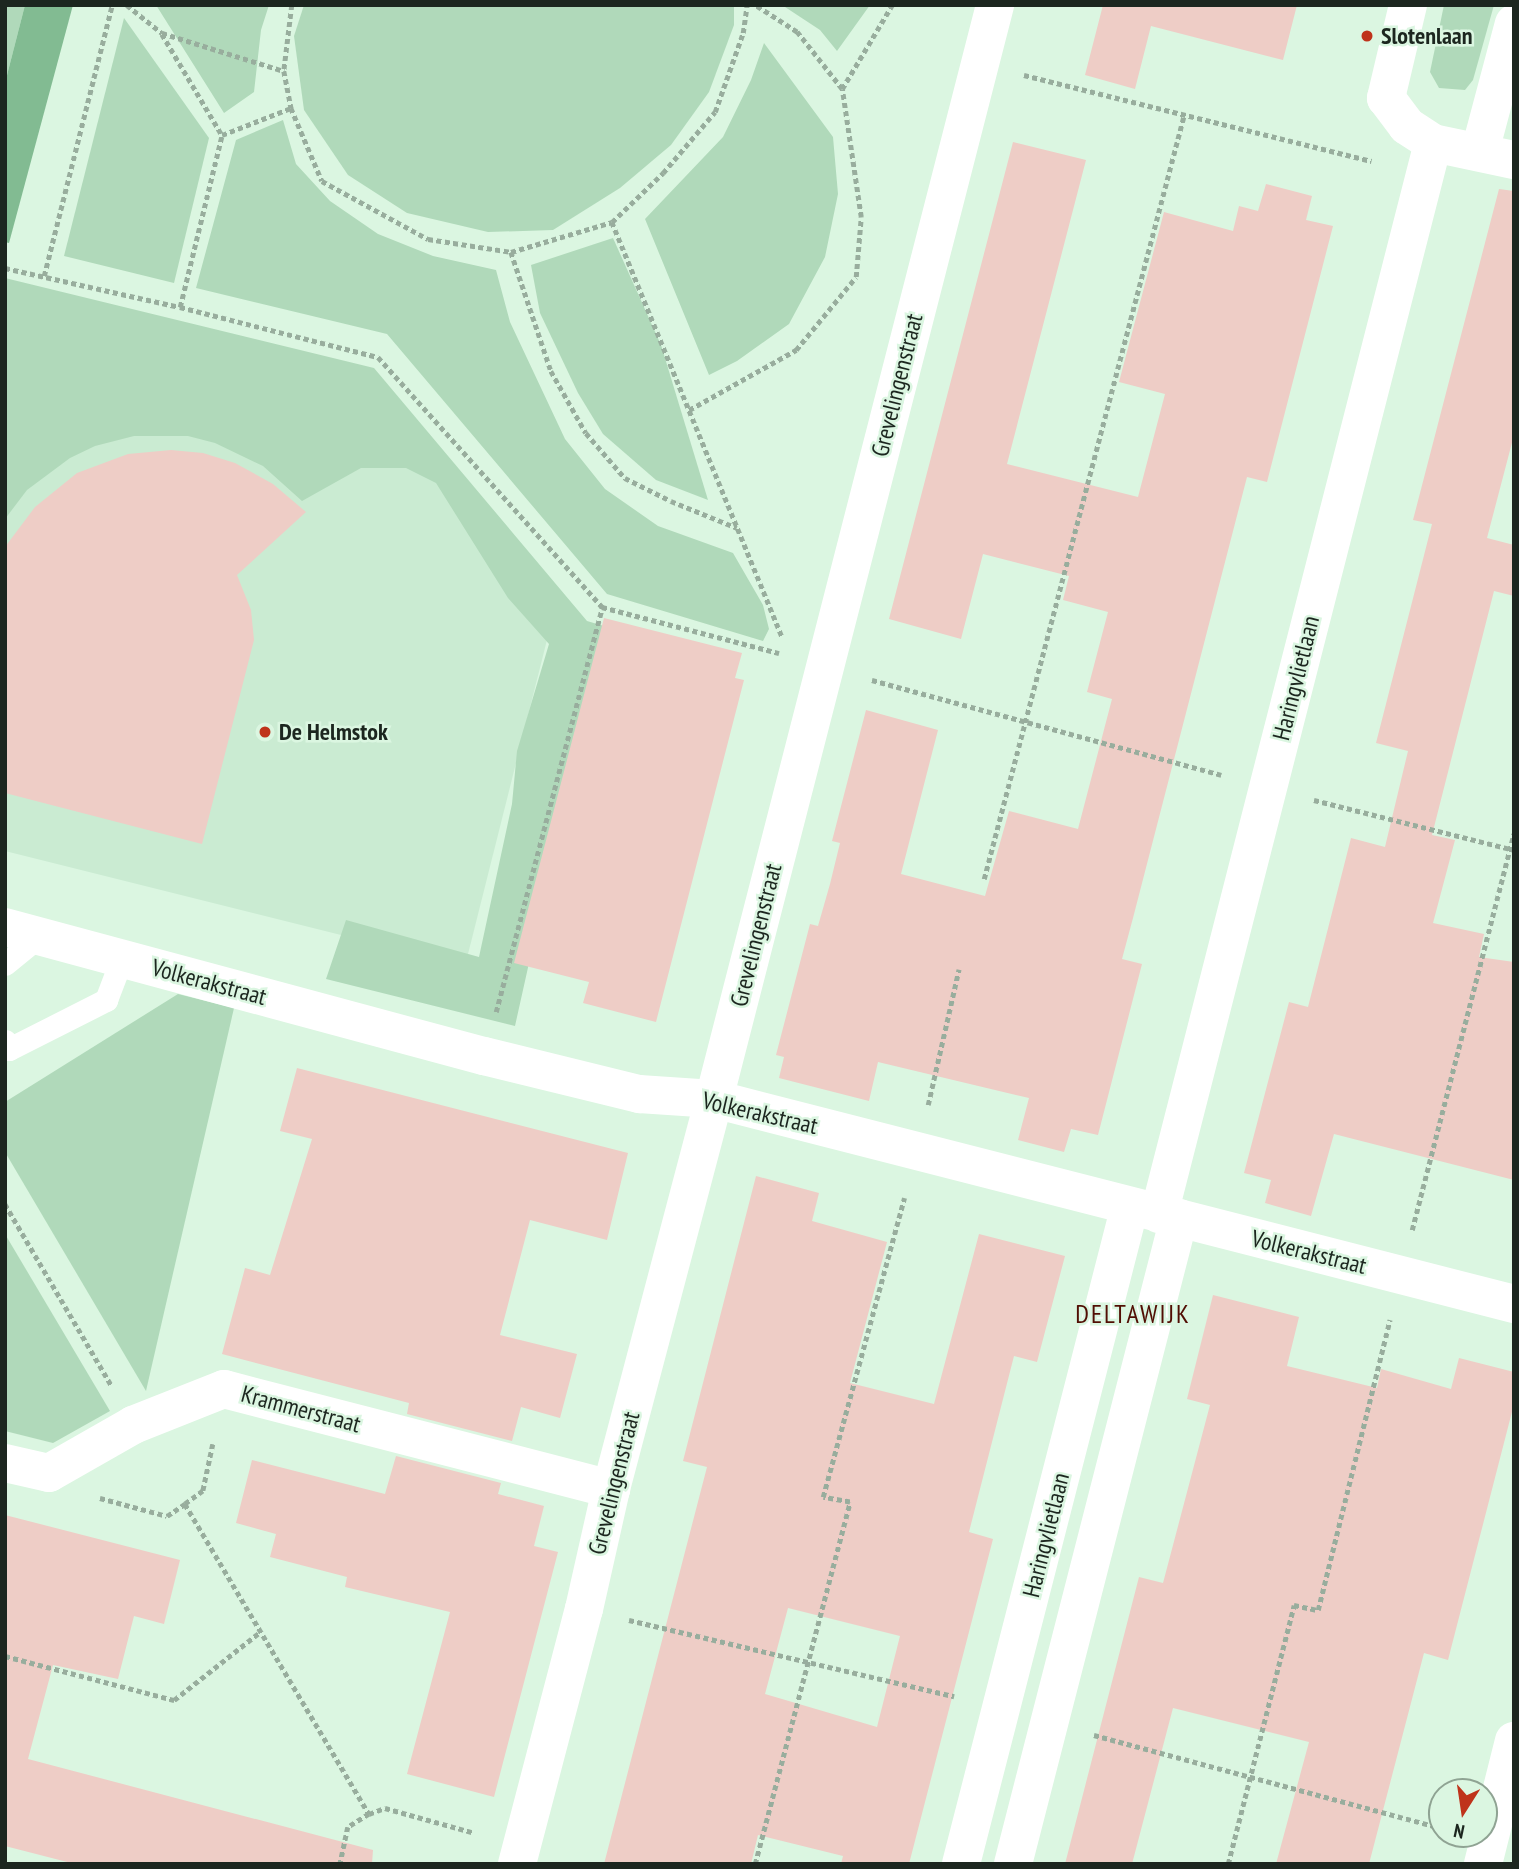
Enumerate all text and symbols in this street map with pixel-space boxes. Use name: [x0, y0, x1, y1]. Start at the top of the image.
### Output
place label: Slotenlaan: [1381, 22, 1473, 50]
marker: Slotenlaan: [1359, 28, 1375, 44]
street label: Grevelingenstraat: [865, 311, 929, 459]
street label: Haringvlietlaan: [1267, 613, 1325, 743]
place label: De Helmstok: [279, 718, 388, 746]
marker: De Helmstok: [257, 724, 273, 740]
street label: Grevelingenstraat: [724, 861, 788, 1009]
street label: Volkerakstraat: [149, 953, 269, 1011]
street label: Volkerakstraat: [700, 1086, 820, 1140]
street label: Volkerakstraat: [1249, 1224, 1369, 1280]
district label: DELTAWIJK: [1076, 1298, 1190, 1330]
street label: Krammerstraat: [238, 1379, 364, 1439]
street label: Grevelingenstraat: [582, 1409, 646, 1557]
street label: Haringvlietlaan: [1017, 1470, 1075, 1600]
north arrow: [1428, 1778, 1498, 1848]
text: N: [1452, 1819, 1467, 1844]

